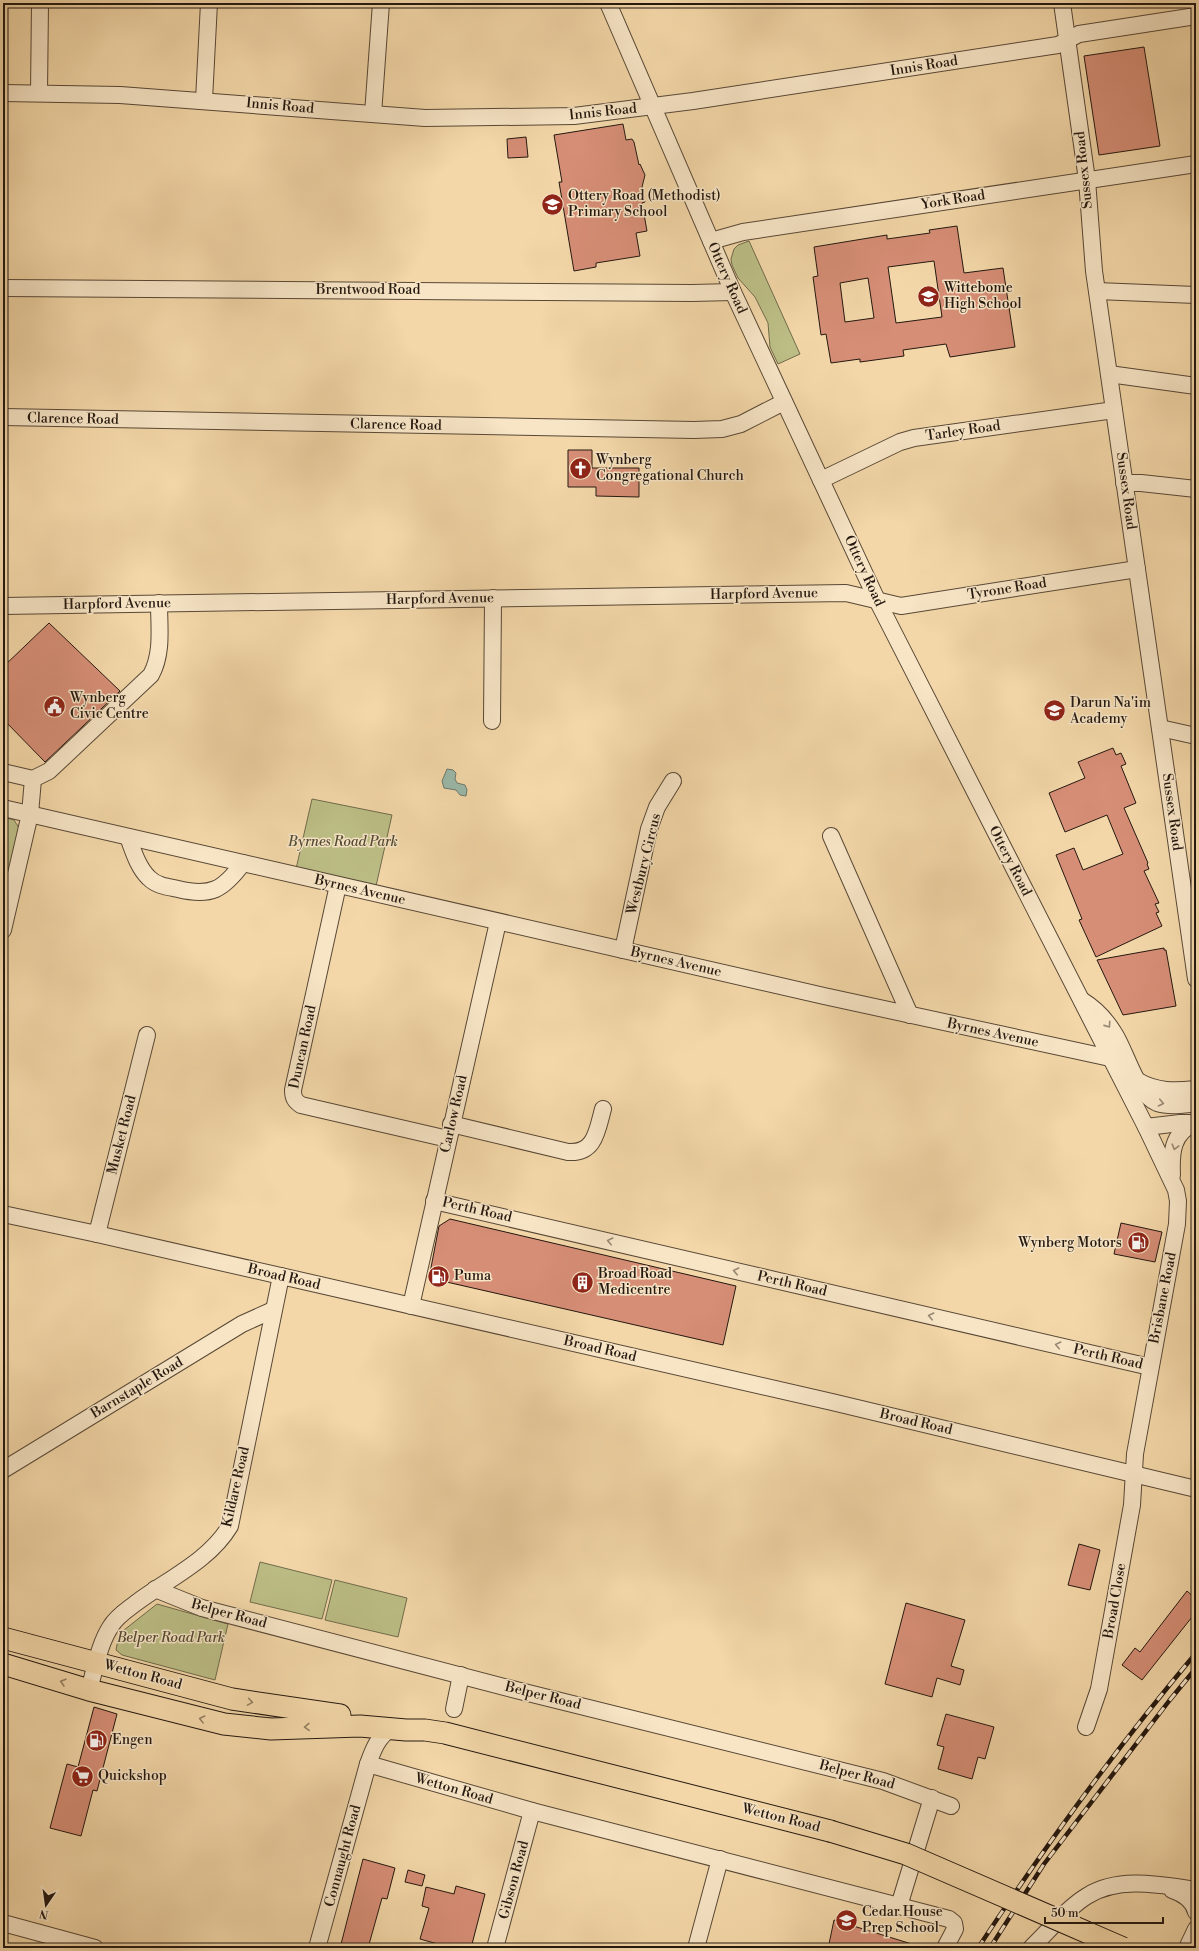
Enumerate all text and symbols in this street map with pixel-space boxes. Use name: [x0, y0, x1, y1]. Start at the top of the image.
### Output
street label: Innis Road: [889, 52, 959, 80]
street label: Innis Road: [245, 94, 315, 118]
street label: Innis Road: [568, 99, 638, 125]
street label: Sussex Road: [1071, 130, 1097, 210]
street label: York Road: [919, 186, 986, 214]
place label: Ottery Road (Methodist) Primary School: [568, 187, 721, 221]
school or university icon: Ottery Road (Methodist) Primary School: [539, 191, 565, 217]
street label: Ottery Road: [703, 239, 751, 317]
place label: Wittebome High School: [943, 279, 1022, 313]
street label: Brentwood Road: [315, 281, 420, 299]
school or university icon: Wittebome High School: [916, 283, 942, 309]
street label: Clarence Road: [27, 409, 119, 429]
street label: Clarence Road: [350, 415, 442, 435]
street label: Tarley Road: [924, 417, 1002, 445]
place label: Wynberg Congregational Church: [595, 451, 744, 485]
street label: Sussex Road: [1112, 451, 1140, 531]
church icon: Wynberg Congregational Church: [567, 455, 593, 481]
street label: Ottery Road: [840, 533, 888, 610]
street label: Tyrone Road: [966, 574, 1048, 604]
street label: Harpford Avenue: [710, 584, 818, 604]
street label: Harpford Avenue: [386, 589, 494, 609]
street label: Harpford Avenue: [63, 594, 171, 614]
place label: Wynberg Civic Centre: [69, 689, 149, 723]
public building icon: Wynberg Civic Centre: [42, 693, 68, 719]
place label: Darun Na'im Academy: [1069, 694, 1151, 728]
school or university icon: Darun Na'im Academy: [1041, 698, 1067, 724]
street label: Sussex Road: [1158, 772, 1186, 852]
street label: Westbury Circus: [622, 811, 665, 917]
street label: Ottery Road: [985, 823, 1035, 899]
park label: Byrnes Road Park: [287, 833, 398, 851]
street label: Byrnes Avenue: [312, 871, 407, 909]
street label: Byrnes Avenue: [628, 943, 723, 981]
street label: Duncan Road: [285, 1003, 321, 1090]
street label: Byrnes Avenue: [945, 1014, 1040, 1051]
one-way arrow: [1103, 1021, 1111, 1028]
street label: Carlow Road: [436, 1073, 472, 1155]
street label: Musket Road: [103, 1093, 141, 1177]
one-way arrow: [1158, 1099, 1165, 1107]
one-way arrow: [1171, 1144, 1179, 1150]
street label: Perth Road: [440, 1193, 514, 1227]
fuel station icon: Wynberg Motors: [1125, 1230, 1151, 1256]
place label: Wynberg Motors: [1017, 1234, 1122, 1252]
one-way arrow: [606, 1238, 613, 1246]
street label: Brisbane Road: [1145, 1251, 1181, 1346]
street label: Broad Road: [245, 1260, 322, 1294]
fuel station icon: Puma: [426, 1263, 452, 1289]
place label: Broad Road Medicentre: [597, 1265, 672, 1299]
place label: Puma: [454, 1267, 492, 1285]
one-way arrow: [733, 1267, 739, 1275]
street label: Perth Road: [755, 1267, 829, 1301]
building icon: Broad Road Medicentre: [570, 1269, 596, 1295]
one-way arrow: [928, 1313, 934, 1321]
street label: Broad Road: [561, 1332, 638, 1366]
street label: Perth Road: [1071, 1340, 1145, 1374]
one-way arrow: [1055, 1341, 1061, 1349]
street label: Barnstaple Road: [87, 1353, 187, 1423]
street label: Broad Road: [877, 1405, 954, 1439]
street label: Kildare Road: [218, 1445, 254, 1529]
street label: Broad Close: [1099, 1562, 1130, 1641]
street label: Belper Road: [188, 1595, 269, 1633]
park label: Belper Road Park: [116, 1629, 225, 1647]
street label: Wetton Road: [101, 1656, 184, 1694]
one-way arrow: [59, 1678, 66, 1687]
street label: Belper Road: [502, 1678, 583, 1714]
one-way arrow: [247, 1697, 253, 1706]
one-way arrow: [199, 1715, 205, 1723]
one-way arrow: [304, 1723, 310, 1731]
fuel station icon: Engen: [84, 1727, 110, 1753]
place label: Engen: [112, 1731, 153, 1749]
street label: Belper Road: [816, 1756, 897, 1794]
supermarket icon: Quickshop: [70, 1763, 96, 1789]
place label: Quickshop: [98, 1767, 167, 1785]
street label: Wetton Road: [412, 1769, 495, 1809]
street label: Wetton Road: [739, 1799, 822, 1836]
street label: Connaught Road: [321, 1803, 365, 1909]
street label: Gibson Road: [495, 1839, 533, 1921]
north arrow: [26, 1885, 66, 1925]
scale bar: [1045, 1899, 1163, 1925]
place label: Cedar House Prep School: [862, 1903, 943, 1937]
text: N: [38, 1906, 50, 1922]
text: 50 m: [1051, 1906, 1079, 1921]
school or university icon: Cedar House Prep School: [834, 1907, 860, 1933]

